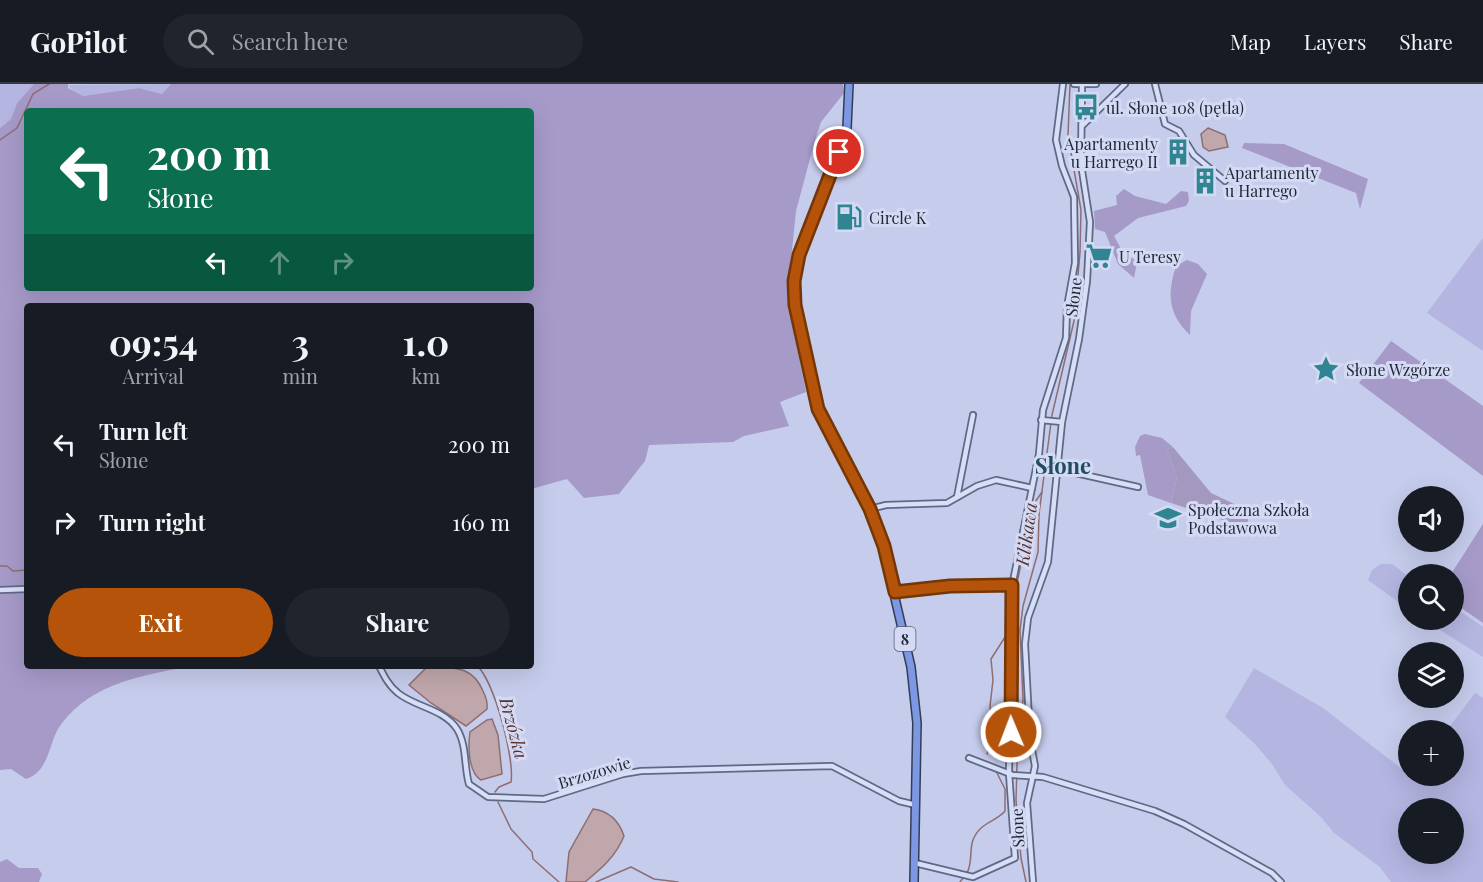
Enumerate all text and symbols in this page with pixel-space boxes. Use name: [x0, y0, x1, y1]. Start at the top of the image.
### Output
search box: [163, 14, 583, 68]
text: GoPilot: [30, 23, 127, 60]
icon: search: [184, 25, 217, 58]
text: Search here: [232, 26, 348, 56]
text: Map: [1230, 27, 1271, 55]
text: Layers: [1304, 27, 1366, 55]
text: Share: [1399, 27, 1453, 55]
bus stop icon: ul. Słone 108 (pętla): [1071, 92, 1101, 122]
place label: ul. Słone 108 (pętla): [1106, 97, 1244, 118]
text: 200 m: [147, 125, 271, 181]
pin: [813, 126, 864, 177]
icon: left: [48, 132, 126, 210]
place label: Apartamenty u Harrego II: [1063, 133, 1158, 172]
icon: arrive: [822, 135, 855, 168]
building icon: Apartamenty u Harrego II: [1163, 137, 1193, 167]
place label: Apartamenty u Harrego: [1224, 162, 1319, 201]
building icon: Apartamenty u Harrego: [1190, 166, 1220, 196]
text: Słone: [147, 179, 214, 215]
fuel station icon: Circle K: [834, 202, 864, 232]
place label: Circle K: [869, 207, 927, 228]
supermarket icon: U Teresy: [1084, 241, 1114, 271]
icon: left: [200, 246, 233, 279]
icon: ahead: [263, 246, 296, 279]
icon: right: [326, 246, 359, 279]
place label: U Teresy: [1119, 246, 1181, 267]
street label: Słone: [1060, 276, 1086, 318]
text: 09:54: [109, 317, 198, 365]
text: 3: [291, 317, 309, 365]
text: 1.0: [403, 317, 449, 365]
place icon: Słone Wzgórze: [1311, 354, 1341, 384]
place label: Słone Wzgórze: [1346, 359, 1450, 380]
text: Arrival: [122, 362, 184, 389]
text: min: [282, 362, 318, 389]
text: km: [412, 362, 440, 389]
text: Turn left: [99, 416, 188, 446]
icon: left: [48, 428, 81, 461]
text: 200 m: [448, 429, 510, 459]
text: Słone: [99, 446, 148, 473]
district label: Słone: [1035, 450, 1091, 480]
map controls: [1398, 486, 1464, 864]
button: sound: [1398, 486, 1464, 552]
place label: Społeczna Szkoła Podstawowa: [1188, 499, 1310, 538]
water label: Klikawa: [1010, 501, 1042, 568]
school or university icon: Społeczna Szkoła Podstawowa: [1153, 503, 1183, 533]
icon: right: [48, 506, 81, 539]
text: Turn right: [99, 507, 205, 537]
text: 160 m: [452, 507, 510, 537]
button: search: [1398, 564, 1464, 630]
button: Exit: [48, 588, 273, 657]
button: Share: [285, 588, 510, 657]
road number: 8: [894, 627, 916, 651]
button: layers: [1398, 642, 1464, 708]
water label: Brzózka: [494, 694, 534, 761]
position arrow: [979, 700, 1043, 764]
button: +: [1398, 720, 1464, 786]
street label: Brzozowie: [555, 751, 633, 793]
button: −: [1398, 798, 1464, 864]
street label: Słone: [1005, 808, 1029, 848]

